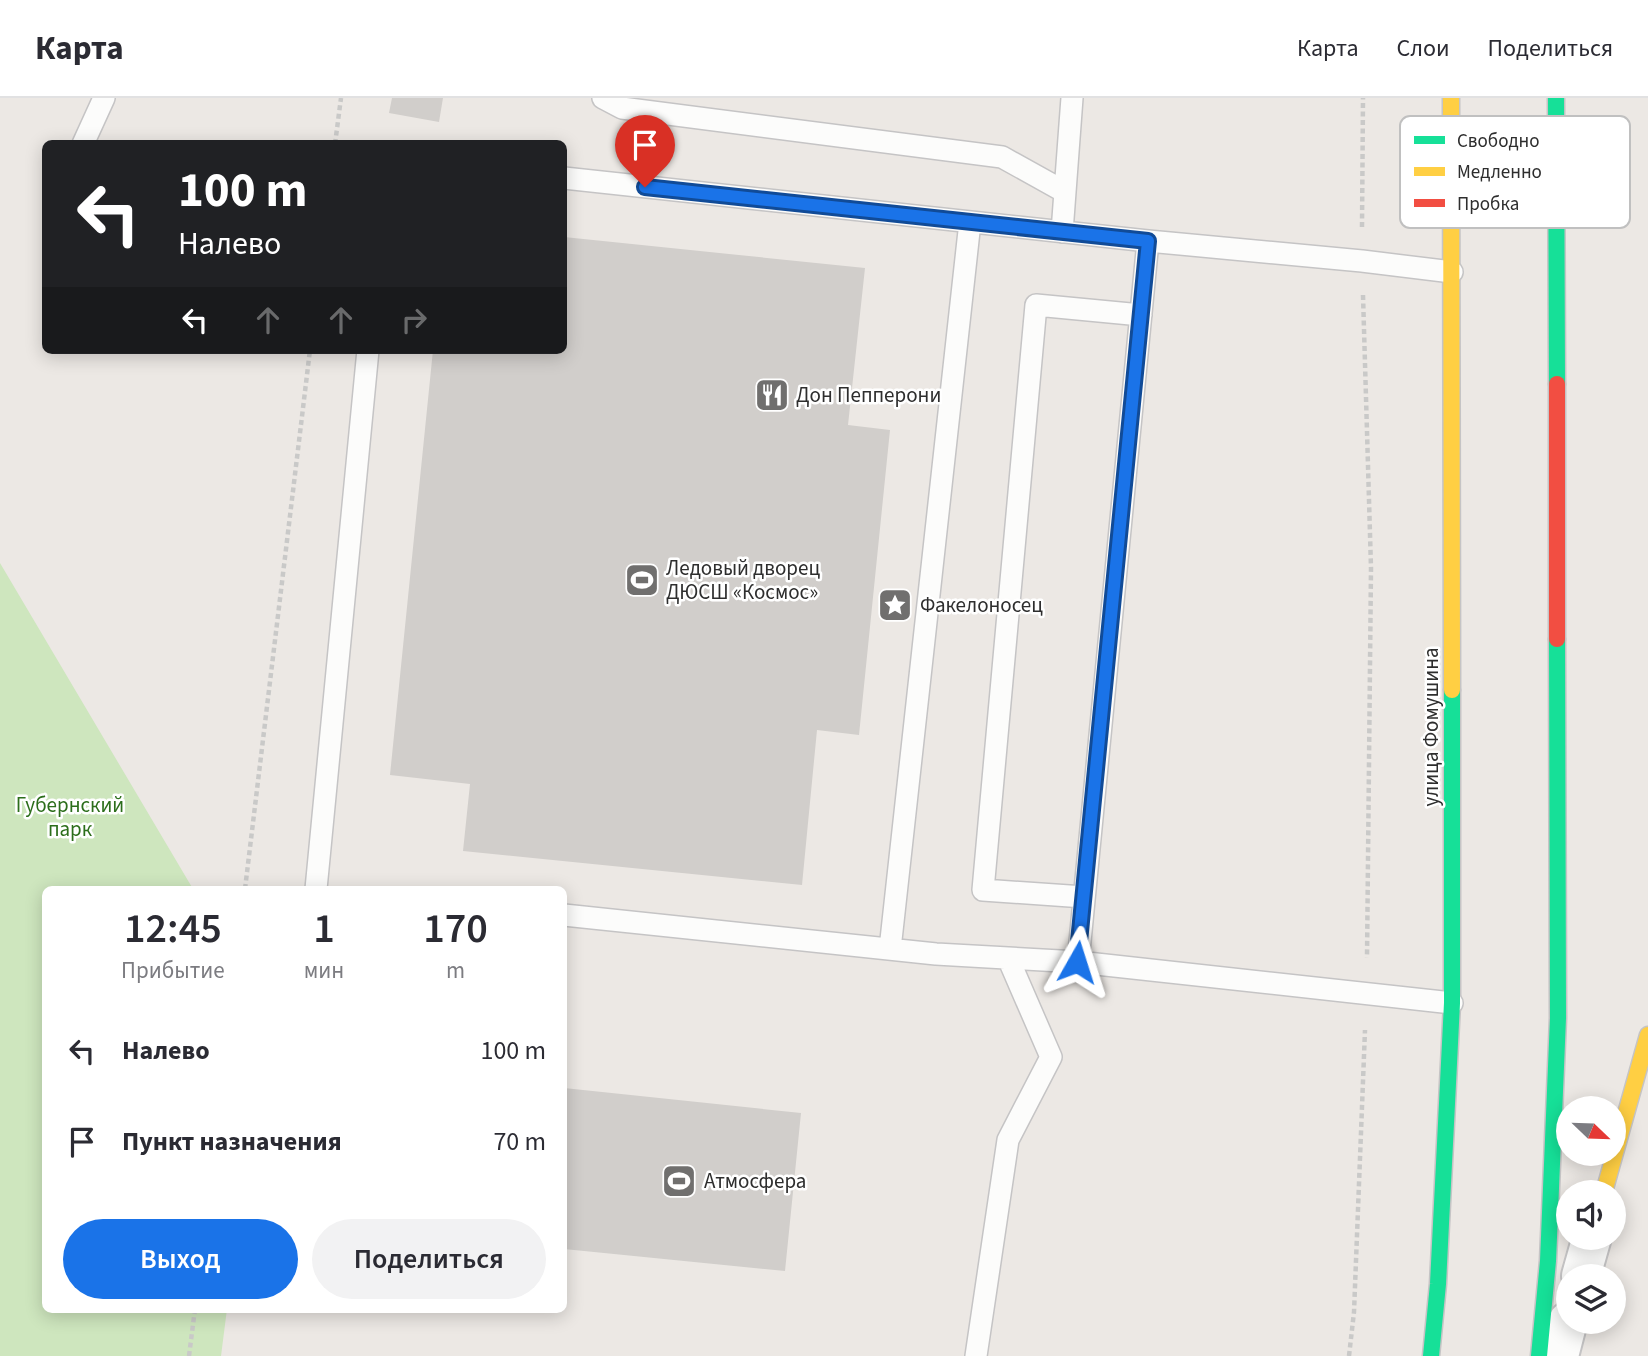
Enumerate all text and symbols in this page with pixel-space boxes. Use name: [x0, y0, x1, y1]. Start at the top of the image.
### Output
text: Карта: [35, 25, 124, 72]
text: Карта: [1297, 31, 1359, 66]
text: Слои: [1397, 31, 1450, 66]
text: Поделиться: [1488, 31, 1613, 66]
pin: [615, 115, 675, 187]
legend: [1400, 116, 1630, 228]
icon: arrive: [626, 126, 664, 164]
text: Свободно: [1457, 128, 1540, 155]
text: 100 m: [178, 156, 307, 226]
text: Медленно: [1457, 159, 1542, 186]
icon: left: [63, 168, 154, 259]
text: Пробка: [1457, 191, 1519, 218]
text: Налево: [178, 221, 281, 267]
icon: left: [176, 301, 214, 339]
icon: ahead: [249, 301, 287, 339]
icon: ahead: [322, 301, 360, 339]
icon: right: [395, 301, 433, 339]
restaurant icon: Дон Пепперони: [753, 376, 791, 414]
place label: Дон Пепперони: [796, 380, 941, 410]
place label: Ледовый дворец ДЮСШ «Космос»: [666, 553, 820, 607]
sports icon: Ледовый дворец ДЮСШ «Космос»: [623, 561, 661, 599]
place icon: Факелоносец: [876, 586, 914, 624]
place label: Факелоносец: [920, 590, 1043, 620]
street label: улица Фомушина: [1416, 647, 1446, 807]
park label: Губернский парк: [16, 790, 124, 844]
text: 12:45: [124, 899, 222, 959]
text: 1: [313, 899, 335, 959]
text: 170: [423, 899, 488, 959]
position arrow: [1040, 925, 1114, 999]
text: Прибытие: [121, 954, 225, 987]
text: мин: [304, 954, 344, 987]
text: m: [446, 954, 465, 987]
icon: left: [63, 1032, 101, 1070]
text: Налево: [122, 1032, 210, 1069]
text: 100 m: [480, 1032, 546, 1069]
north arrow: [1556, 1096, 1626, 1166]
map controls: [1556, 1096, 1626, 1334]
icon: arrive: [63, 1123, 101, 1161]
text: Пункт назначения: [122, 1123, 342, 1160]
text: 70 m: [493, 1123, 546, 1160]
sports icon: Атмосфера: [660, 1162, 698, 1200]
place label: Атмосфера: [704, 1166, 806, 1196]
button: sound: [1556, 1180, 1626, 1250]
button: Выход: [63, 1219, 298, 1299]
button: Поделиться: [312, 1219, 546, 1299]
button: layers: [1556, 1264, 1626, 1334]

